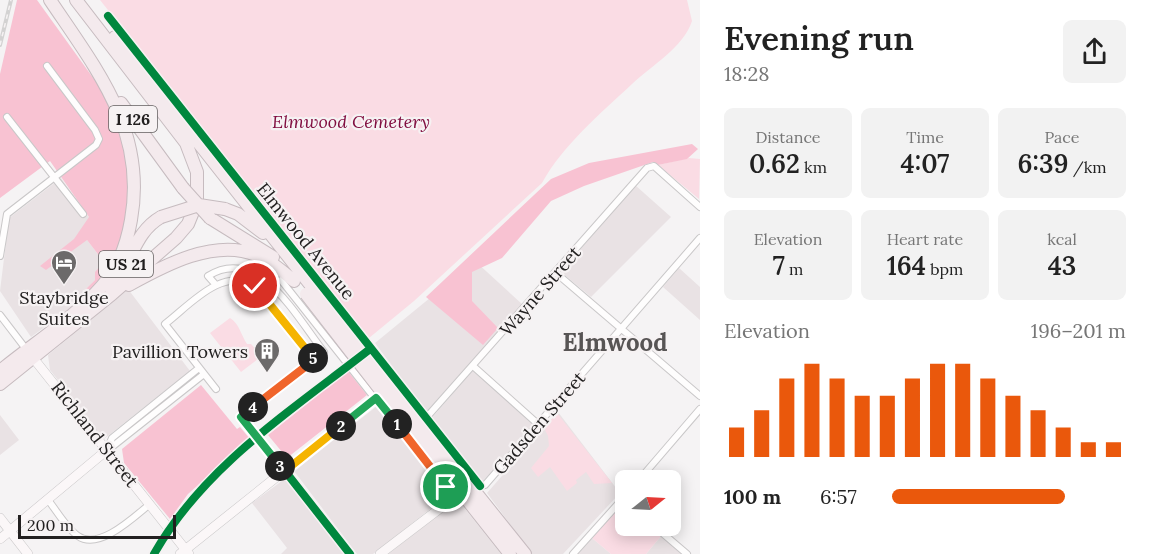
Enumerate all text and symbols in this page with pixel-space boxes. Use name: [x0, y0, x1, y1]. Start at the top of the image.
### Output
text: Evening run: [724, 17, 914, 59]
button: share: [1063, 20, 1126, 83]
text: 18:28: [724, 61, 770, 86]
road number: I 126: [109, 106, 157, 132]
park label: Elmwood Cemetery: [272, 110, 430, 133]
text: Distance: [755, 127, 821, 147]
text: Time: [906, 127, 944, 147]
text: Pace: [1045, 127, 1079, 147]
text: 0.62: [749, 147, 800, 180]
text: 4:07: [900, 147, 950, 180]
text: 6:39: [1017, 147, 1068, 180]
text: km: [800, 157, 827, 177]
text: /km: [1068, 157, 1107, 177]
street label: Elmwood Avenue: [252, 178, 360, 304]
text: Elevation: [754, 229, 822, 249]
text: Heart rate: [887, 229, 963, 249]
text: kcal: [1047, 229, 1077, 249]
street label: Wayne Street: [494, 241, 586, 341]
hotel icon: Staybridge Suites: [49, 248, 79, 286]
text: 7: [773, 249, 785, 282]
text: 164: [887, 249, 926, 282]
text: 43: [1048, 249, 1076, 282]
road number: US 21: [99, 251, 153, 277]
text: m: [785, 259, 803, 279]
text: bpm: [926, 259, 963, 279]
pin: [229, 260, 280, 311]
icon: check: [238, 269, 271, 302]
place label: Staybridge Suites: [19, 286, 109, 330]
text: Elevation: [724, 318, 810, 343]
text: 196–201 m: [1031, 318, 1126, 343]
district label: Elmwood: [563, 327, 667, 358]
building icon: Pavillion Towers: [252, 336, 282, 374]
place label: Pavillion Towers: [112, 340, 248, 363]
pin: 5: [298, 343, 328, 373]
text: 5: [309, 348, 317, 368]
street label: Gadsden Street: [488, 367, 590, 479]
street label: Richland Street: [46, 376, 144, 492]
pin: 4: [238, 392, 268, 422]
text: 4: [249, 397, 257, 417]
pin: 1: [382, 409, 412, 439]
pin: 2: [326, 411, 356, 441]
text: 1: [394, 414, 400, 434]
text: 2: [337, 416, 345, 436]
pin: 3: [265, 451, 295, 481]
text: 3: [276, 456, 284, 476]
pin: [420, 461, 471, 512]
icon: arrive: [429, 470, 462, 503]
north arrow: [615, 470, 681, 536]
map controls: [615, 470, 681, 536]
text: 100 m: [724, 484, 781, 509]
text: 6:57: [820, 484, 857, 509]
scale bar: [18, 512, 176, 540]
text: 200 m: [27, 515, 74, 535]

